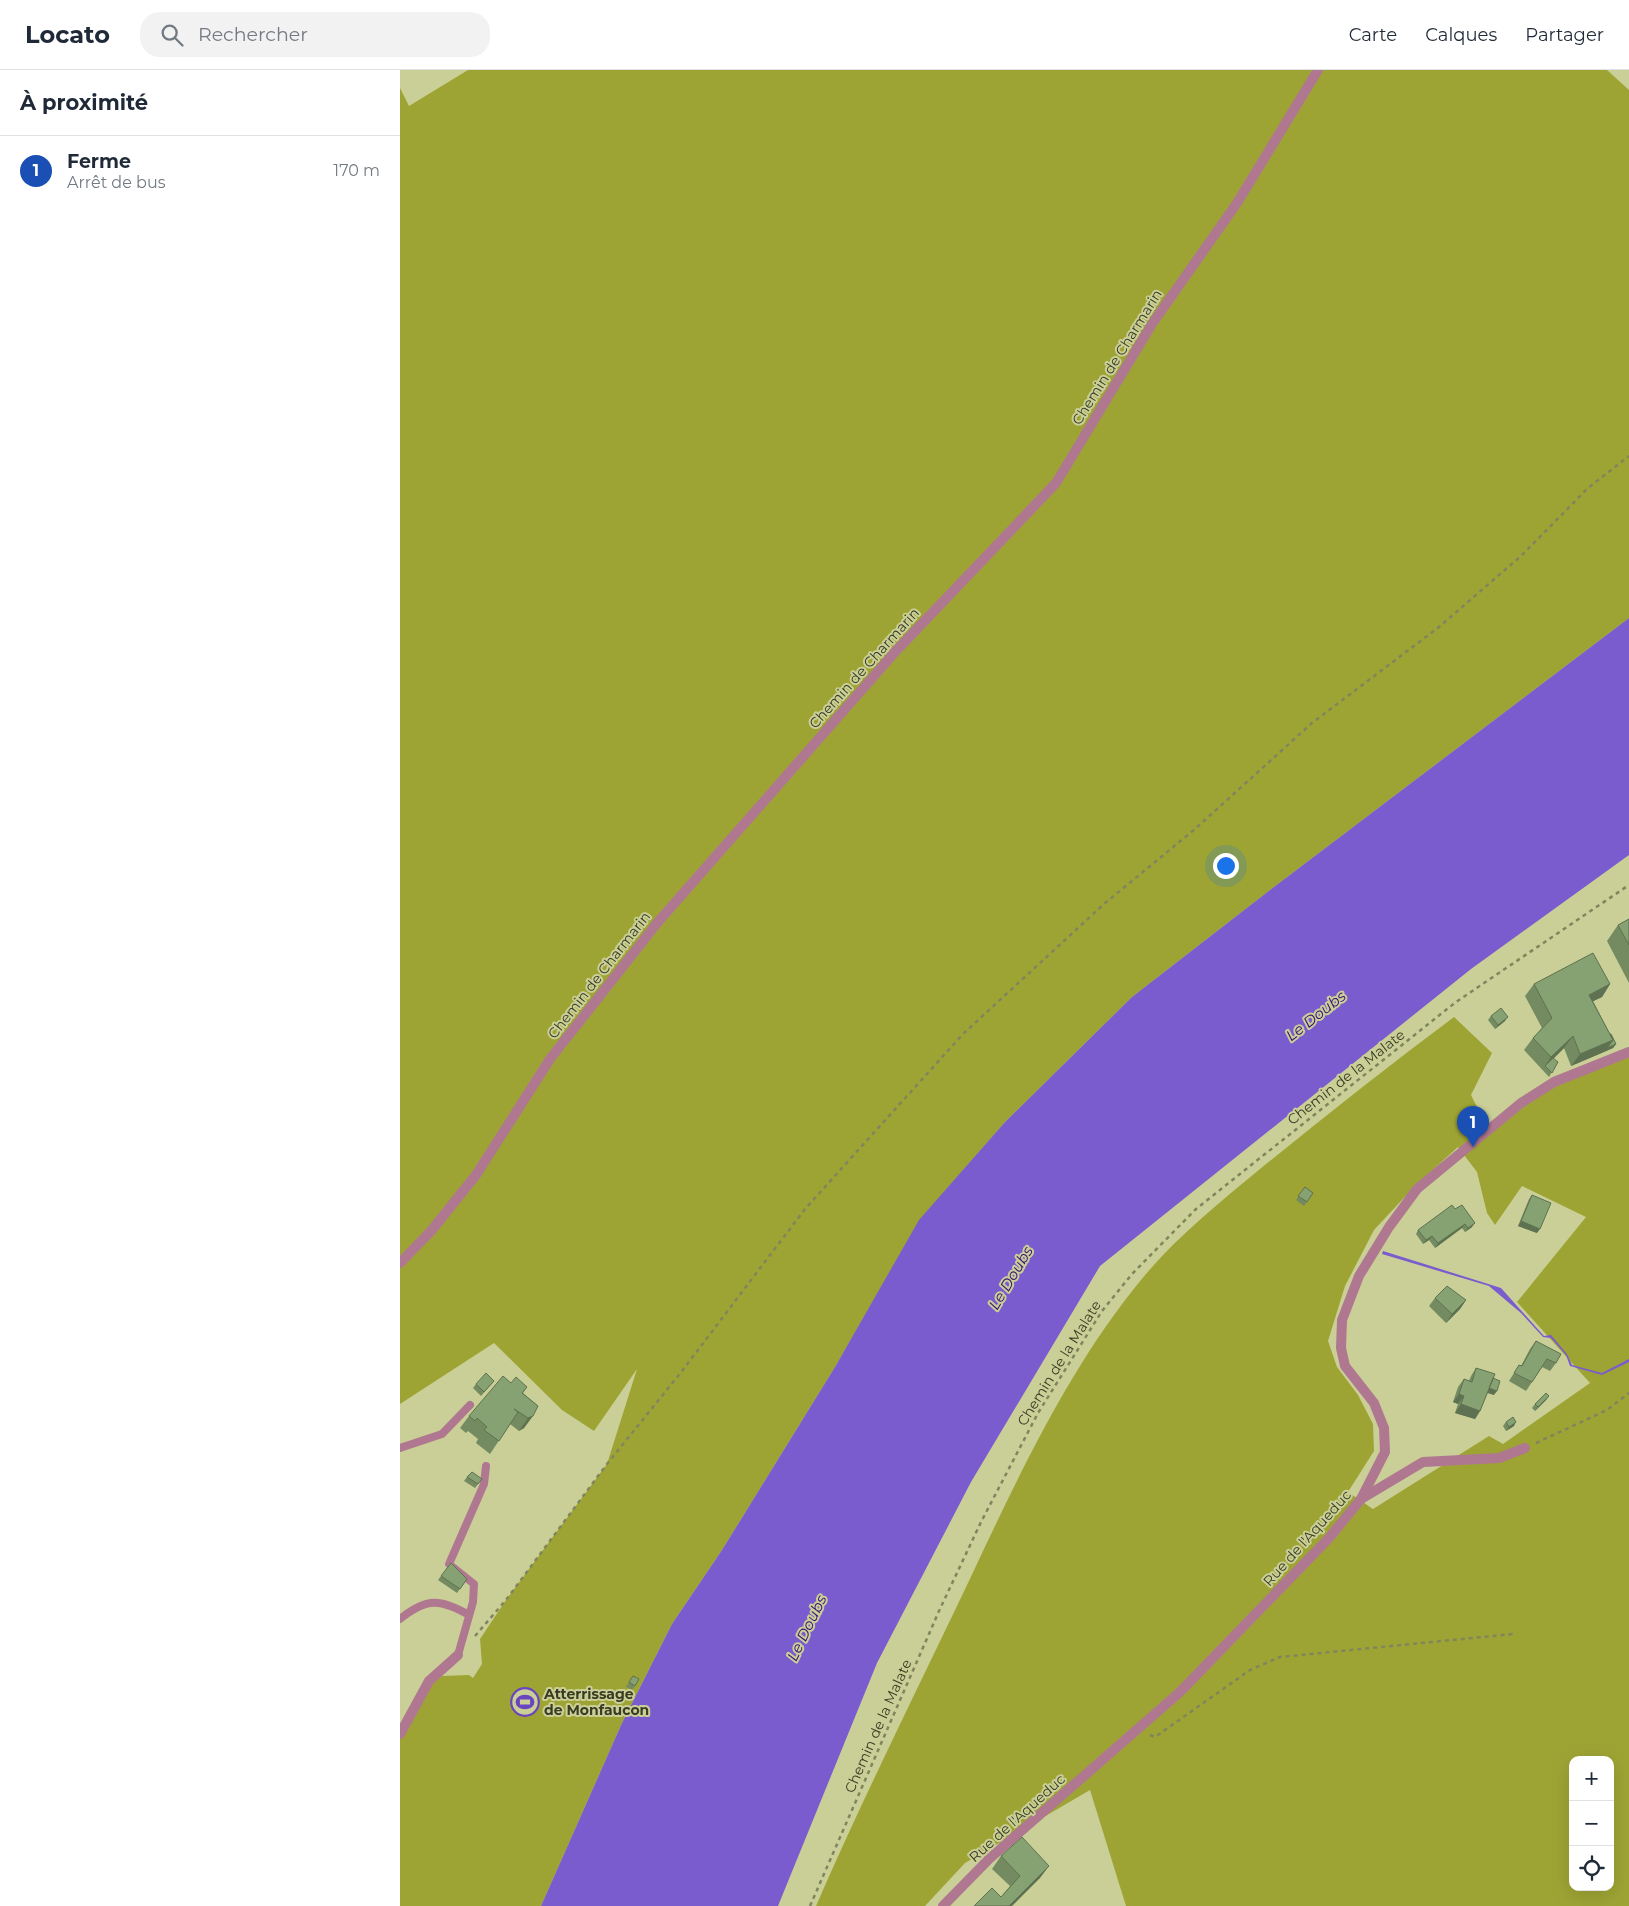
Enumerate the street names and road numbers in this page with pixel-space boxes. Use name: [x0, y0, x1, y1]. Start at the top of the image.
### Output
street label: Chemin de Charmarin: [1068, 286, 1166, 428]
street label: Chemin de Charmarin: [805, 604, 923, 732]
street label: Chemin de Charmarin: [544, 908, 654, 1042]
street label: Chemin de la Malate: [1284, 1025, 1408, 1129]
street label: Chemin de la Malate: [1013, 1297, 1105, 1429]
street label: Rue de l'Aqueduc: [1259, 1486, 1355, 1590]
street label: Chemin de la Malate: [840, 1656, 916, 1796]
street label: Rue de l'Aqueduc: [965, 1770, 1069, 1866]

